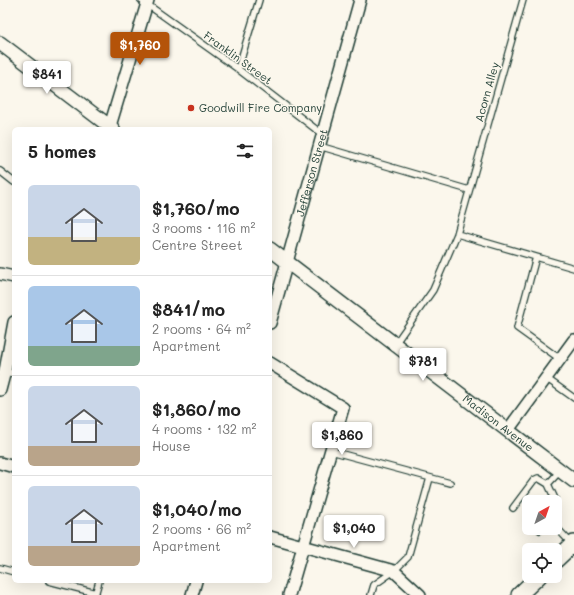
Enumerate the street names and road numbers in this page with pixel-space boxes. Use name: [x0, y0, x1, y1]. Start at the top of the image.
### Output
street label: Franklin Street: [201, 28, 276, 88]
street label: Acorn Alley: [471, 60, 502, 123]
street label: Jefferson Street: [292, 127, 331, 218]
street label: Madison Avenue: [460, 391, 537, 455]

